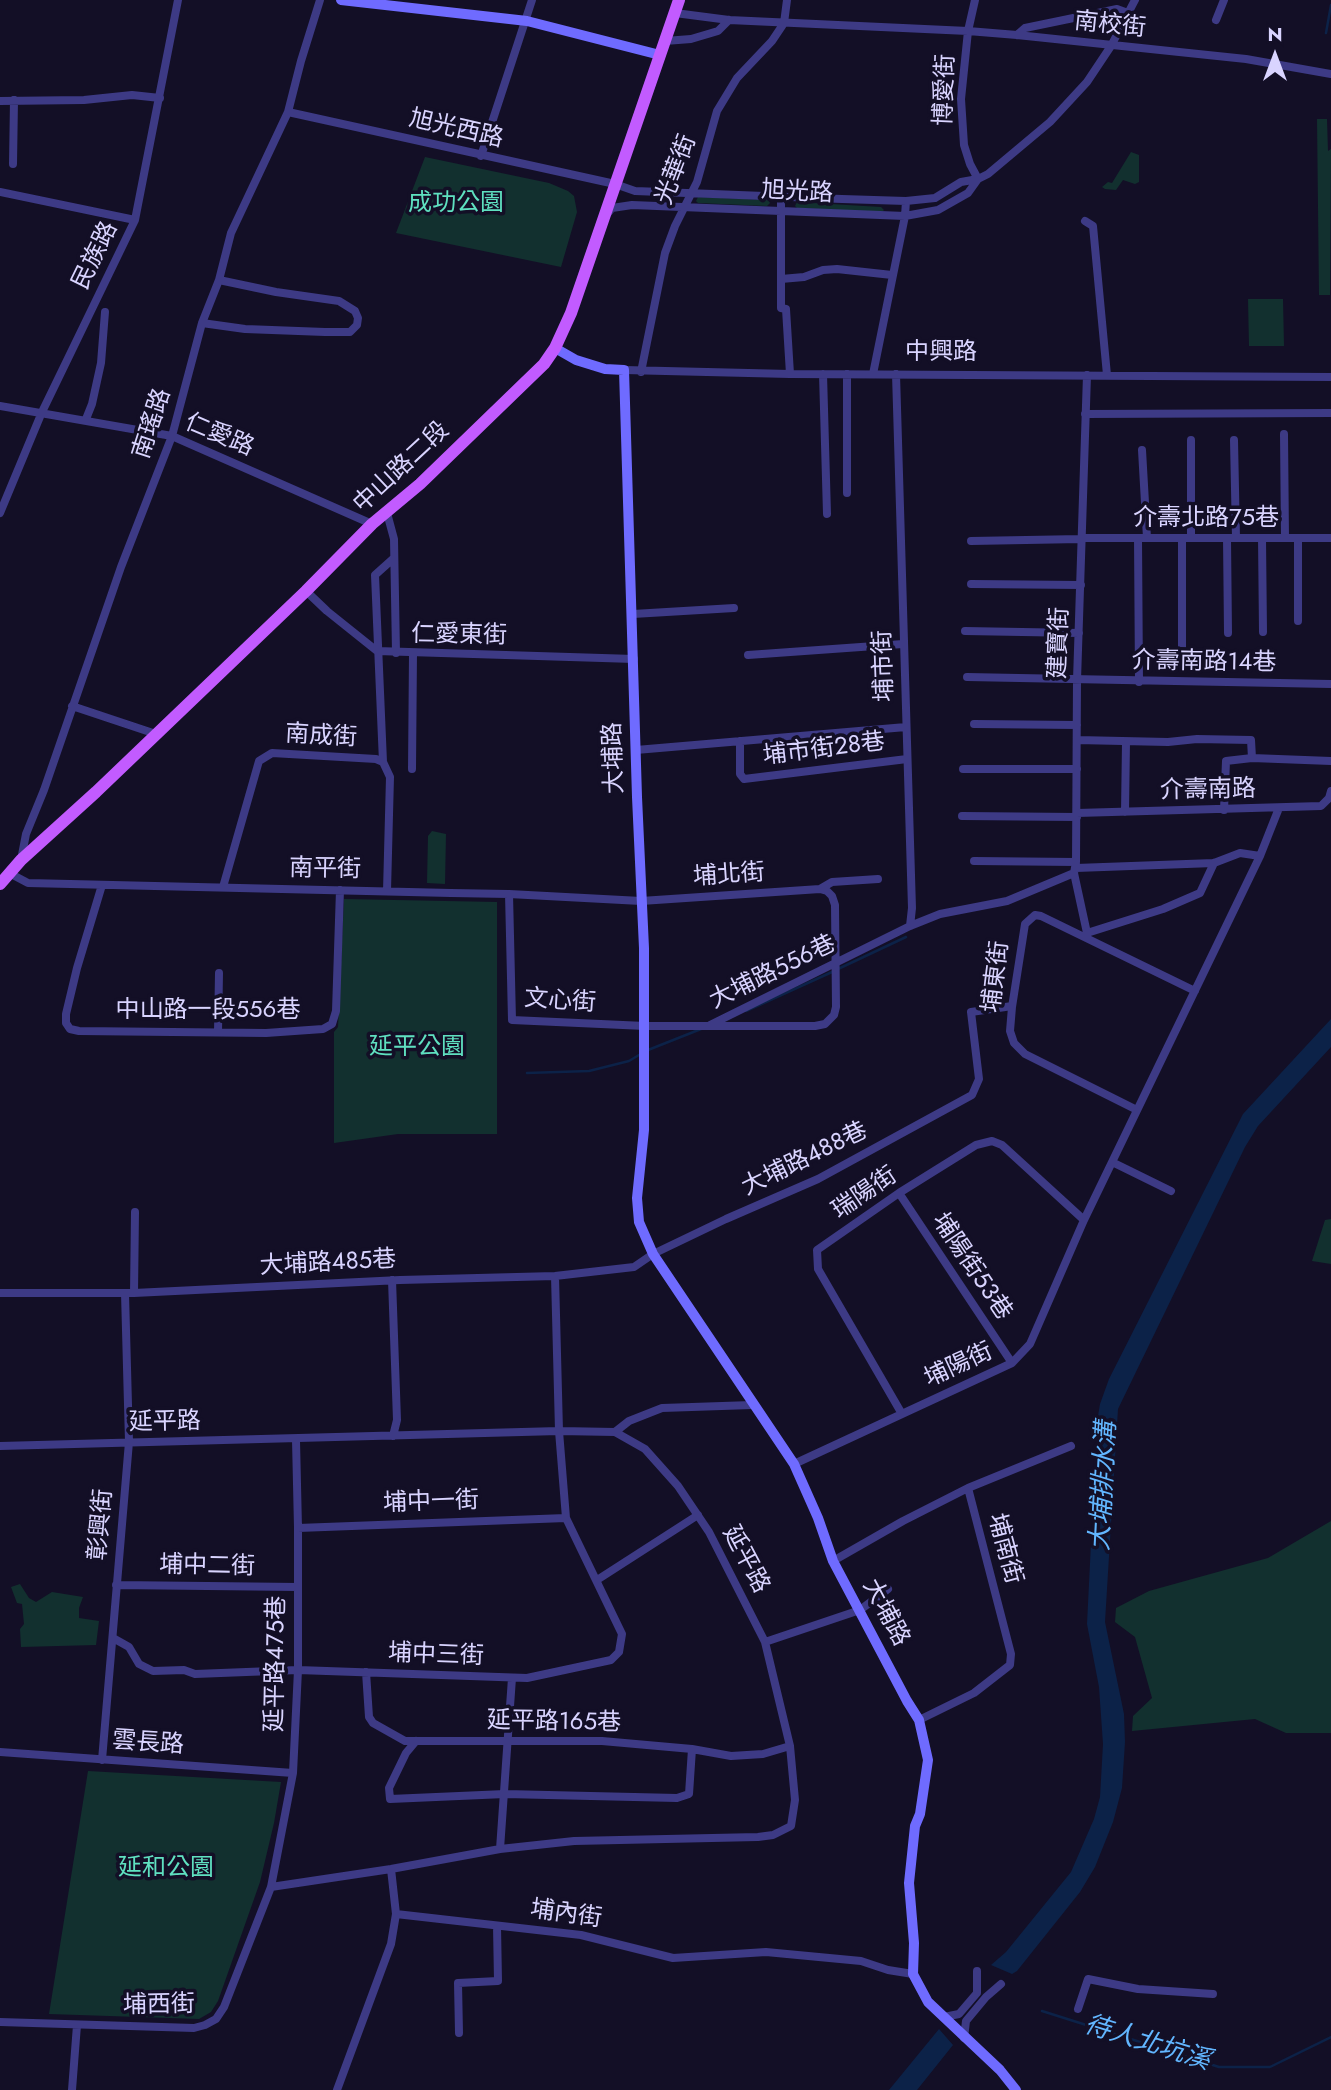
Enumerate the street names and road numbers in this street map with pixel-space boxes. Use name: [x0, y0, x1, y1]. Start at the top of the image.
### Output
street label: 南校街: [1073, 8, 1147, 44]
street label: 博愛街: [930, 54, 962, 126]
street label: 旭光西路: [406, 105, 506, 155]
street label: 光華街: [651, 131, 703, 209]
street label: 旭光路: [760, 177, 834, 209]
street label: 民族路: [67, 217, 125, 295]
street label: 中興路: [905, 339, 977, 367]
street label: 南瑤路: [128, 385, 178, 463]
street label: 仁愛路: [180, 409, 258, 463]
street label: 中山路二段: [348, 417, 456, 519]
street label: 介壽北路75巷: [1133, 505, 1279, 533]
street label: 建寶街: [1044, 607, 1076, 679]
street label: 仁愛東街: [411, 621, 507, 651]
street label: 埔市街: [869, 630, 901, 702]
street label: 介壽南路14巷: [1131, 647, 1277, 679]
street label: 南成街: [284, 721, 358, 753]
street label: 大埔路: [599, 722, 631, 794]
street label: 埔市街28巷: [761, 728, 887, 772]
street label: 介壽南路: [1160, 776, 1256, 806]
street label: 南平街: [289, 855, 361, 885]
street label: 埔北街: [692, 859, 766, 893]
street label: 大埔路556巷: [705, 930, 841, 1016]
street label: 埔東街: [978, 940, 1016, 1014]
street label: 文心街: [523, 985, 597, 1019]
street label: 中山路一段556巷: [116, 997, 300, 1025]
street label: 大埔路488巷: [737, 1117, 873, 1203]
street label: 瑞陽街: [827, 1162, 903, 1226]
street label: 埔陽街53巷: [925, 1208, 1017, 1326]
street label: 大埔路485巷: [259, 1246, 397, 1282]
street label: 埔陽街: [920, 1338, 998, 1394]
street label: 延平路: [129, 1408, 201, 1438]
street label: 埔中一街: [383, 1487, 479, 1519]
street label: 彰興街: [85, 1488, 119, 1562]
street label: 埔南街: [981, 1510, 1027, 1588]
street label: 延平路: [715, 1521, 775, 1599]
street label: 埔中二街: [159, 1552, 255, 1582]
street label: 大埔路: [855, 1574, 915, 1652]
street label: 延平路475巷: [261, 1596, 293, 1732]
street label: 埔中三街: [388, 1640, 484, 1672]
street label: 延平路165巷: [487, 1707, 621, 1739]
street label: 雲長路: [111, 1727, 185, 1761]
street label: 埔內街: [528, 1896, 604, 1934]
street label: 埔西街: [123, 1991, 195, 2021]

